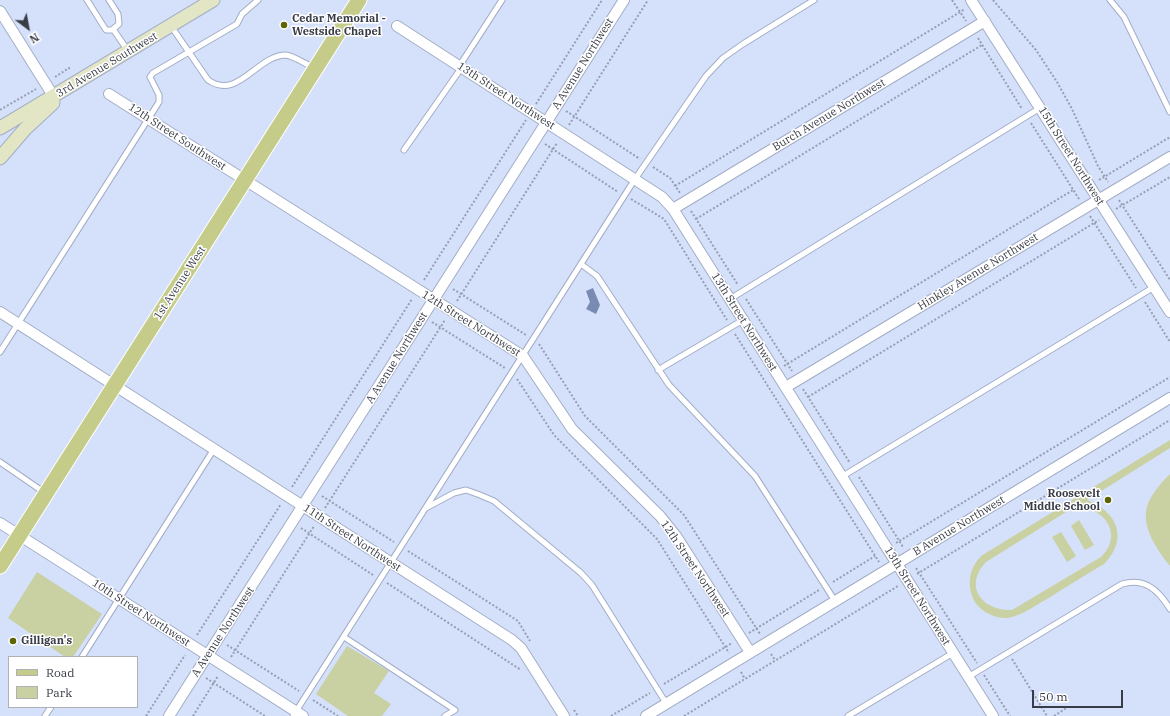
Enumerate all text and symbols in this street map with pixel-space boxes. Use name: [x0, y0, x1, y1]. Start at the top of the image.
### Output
north arrow: [8, 8, 48, 48]
place label: Cedar Memorial - Westside Chapel: [292, 12, 386, 38]
street label: A Avenue Northwest: [550, 16, 616, 112]
marker: Cedar Memorial - Westside Chapel: [279, 20, 289, 30]
text: N: [27, 30, 42, 46]
street label: 3rd Avenue Southwest: [54, 30, 160, 100]
street label: 13th Street Northwest: [455, 59, 557, 133]
street label: Burch Avenue Northwest: [770, 76, 888, 154]
street label: 12th Street Southwest: [126, 101, 228, 173]
street label: 15th Street Northwest: [1035, 104, 1107, 208]
street label: Hinkley Avenue Northwest: [915, 231, 1041, 313]
street label: 1st Avenue West: [151, 244, 209, 322]
street label: 13th Street Northwest: [708, 270, 780, 374]
street label: 12th Street Northwest: [419, 288, 523, 360]
street label: A Avenue Northwest: [364, 310, 430, 406]
place label: Roosevelt Middle School: [1024, 487, 1100, 513]
street label: B Avenue Northwest: [911, 493, 1007, 559]
marker: Roosevelt Middle School: [1103, 495, 1113, 505]
street label: 11th Street Northwest: [301, 501, 403, 575]
street label: 12th Street Northwest: [658, 518, 732, 620]
street label: 13th Street Northwest: [881, 544, 953, 648]
street label: 10th Street Northwest: [90, 576, 192, 650]
street label: A Avenue Northwest: [189, 584, 257, 680]
place label: Gilligan's: [21, 634, 72, 648]
marker: Gilligan's: [8, 636, 18, 646]
legend: [8, 656, 138, 708]
text: Road: [46, 665, 75, 680]
scale bar: [1034, 682, 1125, 708]
text: Park: [46, 685, 72, 700]
text: 50 m: [1039, 689, 1068, 704]

